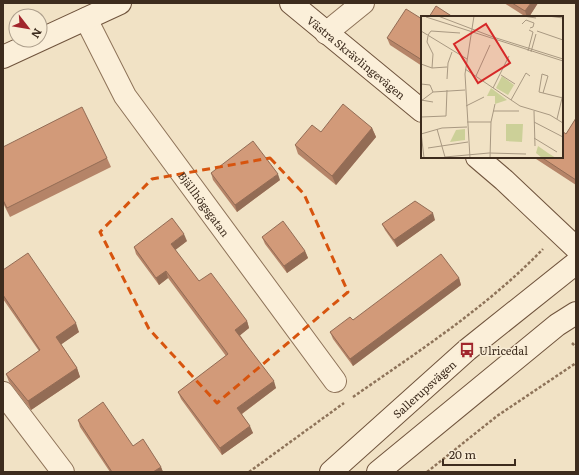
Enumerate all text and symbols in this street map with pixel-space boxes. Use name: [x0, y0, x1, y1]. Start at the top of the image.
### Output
north arrow: [8, 8, 48, 48]
street label: Västra Skrävlingevägen: [304, 12, 409, 102]
inset map: [421, 16, 563, 158]
text: N: [28, 26, 47, 42]
street label: Bjällhögsgatan: [175, 168, 234, 240]
bus stop icon: Ulricedal: [458, 341, 476, 359]
place label: Ulricedal: [479, 342, 528, 358]
street label: Sallerupsvägen: [389, 356, 459, 421]
scale bar: [443, 441, 515, 467]
text: 20 m: [449, 445, 476, 463]

